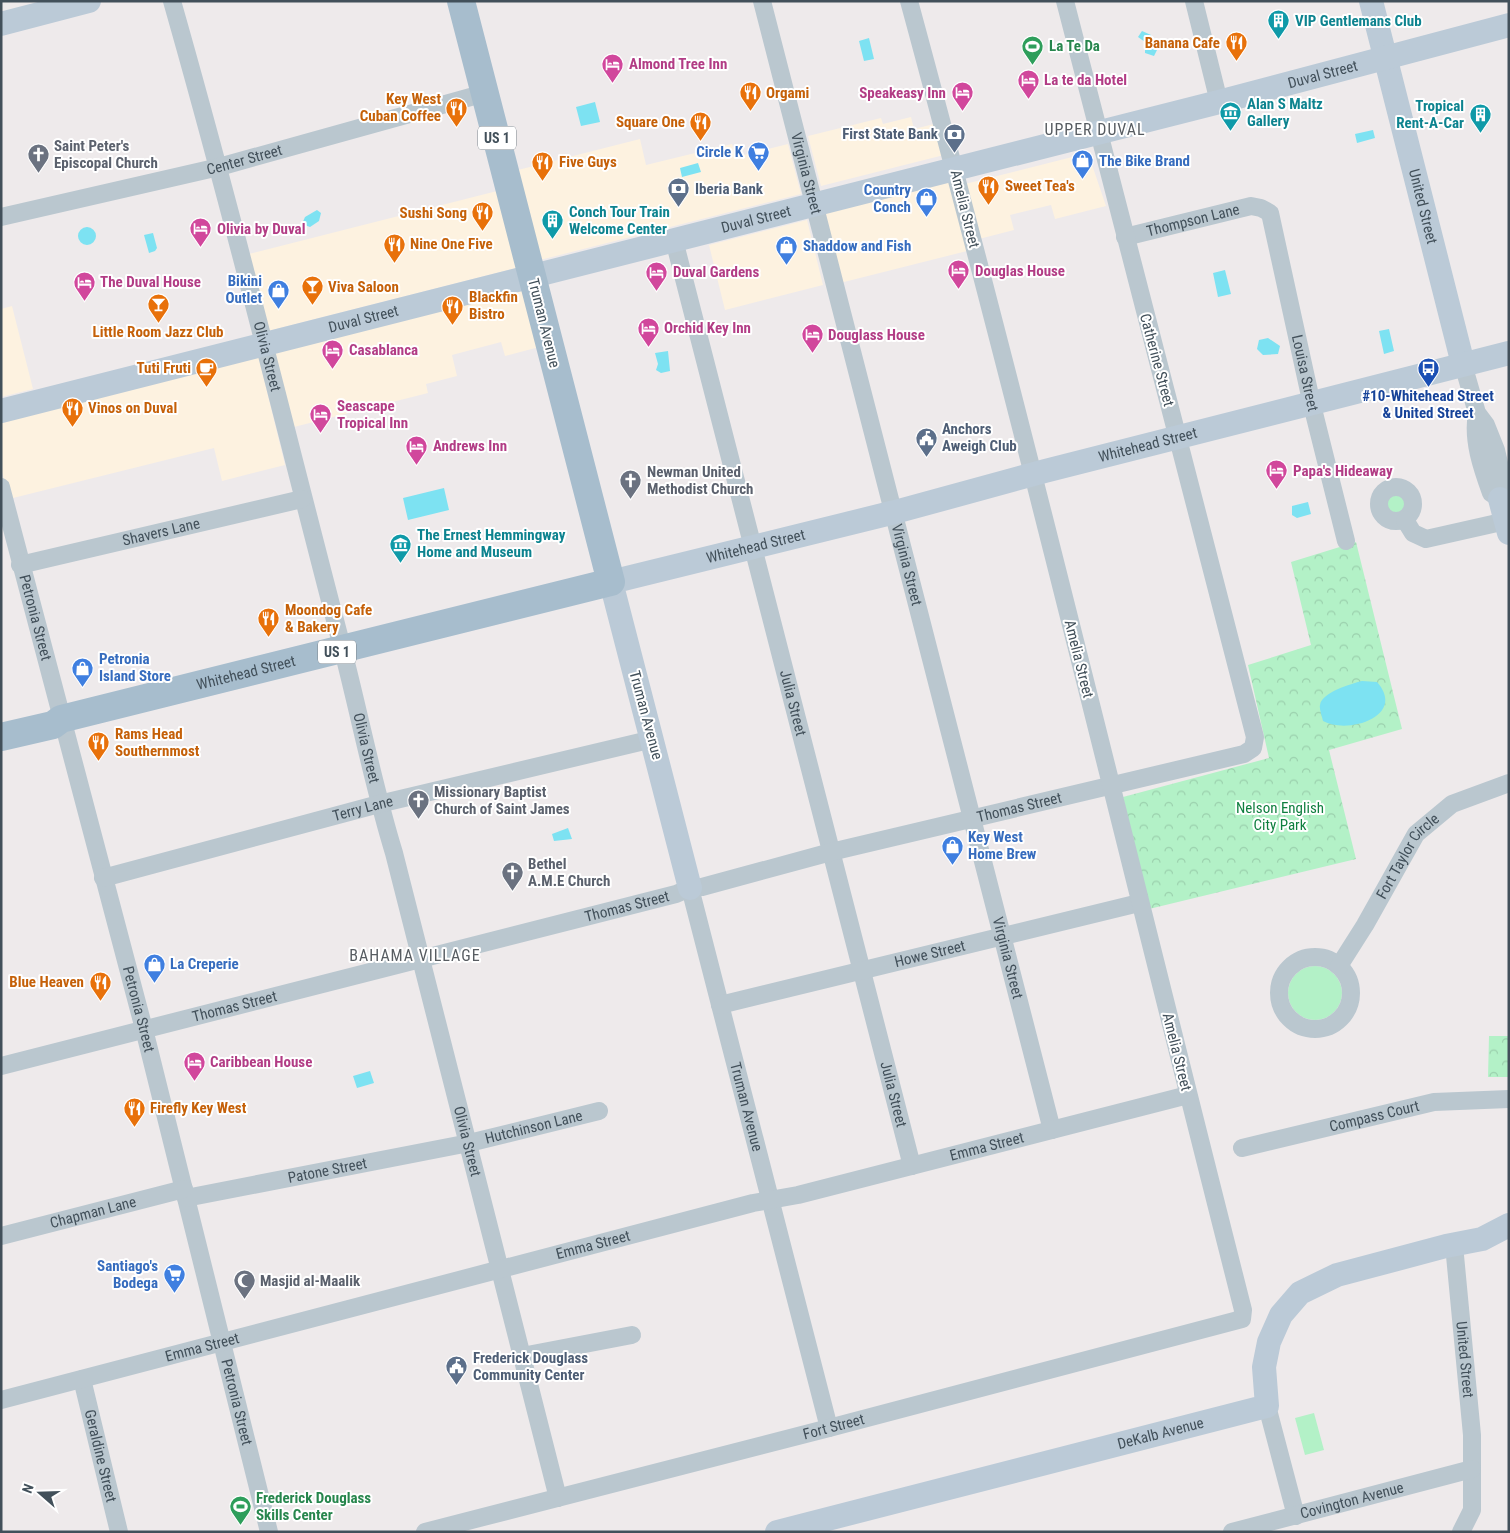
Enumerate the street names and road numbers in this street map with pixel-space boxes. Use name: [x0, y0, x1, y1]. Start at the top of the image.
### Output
street label: Duval Street: [1286, 57, 1360, 92]
road number: US 1: [478, 126, 516, 150]
street label: Virginia Street: [787, 131, 825, 216]
street label: Center Street: [205, 141, 284, 179]
street label: United Street: [1405, 167, 1441, 246]
street label: Amelia Street: [947, 168, 983, 250]
street label: Thompson Lane: [1145, 200, 1241, 240]
street label: Duval Street: [719, 202, 793, 237]
street label: Truman Avenue: [524, 276, 564, 370]
street label: Duval Street: [327, 302, 400, 337]
street label: Catherine Street: [1136, 312, 1178, 408]
street label: Olivia Street: [250, 319, 285, 393]
street label: Louisa Street: [1288, 333, 1322, 413]
street label: Whitehead Street: [1096, 424, 1199, 466]
street label: Shavers Lane: [121, 514, 202, 550]
street label: Virginia Street: [888, 522, 926, 607]
street label: Whitehead Street: [704, 526, 807, 567]
street label: Petronia Street: [15, 573, 55, 662]
street label: Amelia Street: [1061, 618, 1097, 700]
road number: US 1: [318, 640, 356, 664]
street label: Whitehead Street: [195, 652, 297, 694]
street label: Julia Street: [776, 668, 810, 738]
street label: Truman Avenue: [625, 669, 667, 761]
street label: Olivia Street: [349, 711, 383, 785]
street label: Thomas Street: [975, 789, 1063, 826]
street label: Terry Lane: [331, 792, 395, 825]
street label: Fort Taylor Circle: [1372, 810, 1443, 902]
street label: Thomas Street: [583, 887, 671, 926]
street label: Virginia Street: [989, 915, 1027, 1001]
street label: Howe Street: [893, 937, 967, 971]
street label: Petronia Street: [119, 964, 158, 1054]
street label: Thomas Street: [190, 987, 279, 1026]
street label: Amelia Street: [1159, 1011, 1195, 1093]
street label: Julia Street: [876, 1059, 911, 1129]
street label: Truman Avenue: [726, 1060, 766, 1153]
street label: Compass Court: [1328, 1097, 1421, 1136]
street label: Olivia Street: [450, 1104, 485, 1178]
street label: Hutchinson Lane: [483, 1106, 584, 1148]
street label: Emma Street: [948, 1128, 1026, 1165]
street label: Patone Street: [286, 1154, 368, 1187]
street label: Chapman Lane: [48, 1193, 138, 1232]
street label: Emma Street: [554, 1227, 632, 1263]
street label: United Street: [1452, 1320, 1477, 1399]
street label: Emma Street: [163, 1329, 241, 1366]
street label: Petronia Street: [217, 1357, 256, 1447]
street label: Geraldine Street: [81, 1408, 120, 1504]
street label: Fort Street: [801, 1410, 866, 1443]
street label: DeKalb Avenue: [1115, 1414, 1206, 1453]
street label: Covington Avenue: [1298, 1478, 1406, 1523]

